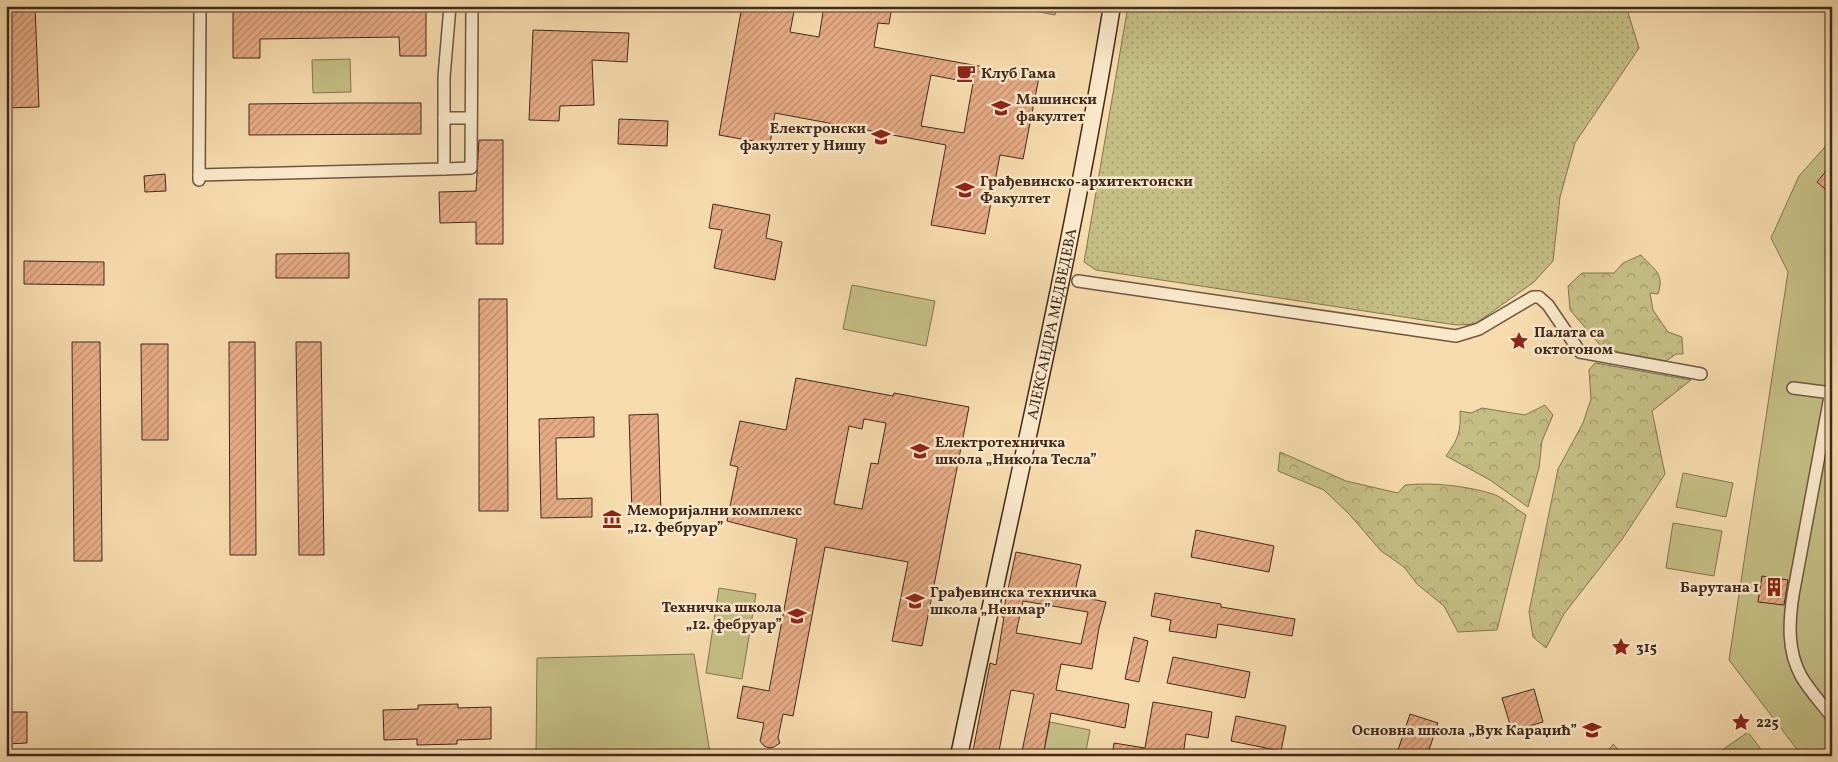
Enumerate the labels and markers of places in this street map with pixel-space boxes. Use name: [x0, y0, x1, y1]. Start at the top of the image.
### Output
cafe icon: Клуб Гама: [955, 62, 977, 84]
place label: Клуб Гама: [981, 64, 1056, 85]
place label: Машински факултет: [1016, 90, 1097, 128]
school or university icon: Машински факултет: [990, 97, 1012, 119]
place label: Електронски факултет у Нишу: [740, 119, 867, 157]
school or university icon: Електронски факултет у Нишу: [870, 126, 892, 148]
place label: Грађевинско-архитектонски Факултет: [980, 172, 1193, 210]
school or university icon: Грађевинско-архитектонски Факултет: [954, 179, 976, 201]
place label: Палата са октогоном: [1534, 323, 1613, 361]
place icon: Палата са октогоном: [1508, 330, 1530, 352]
place label: Електротехничка школа „Никола Тесла”: [935, 433, 1097, 471]
school or university icon: Електротехничка школа „Никола Тесла”: [909, 440, 931, 462]
place label: Меморијални комплекс „12. фебруар”: [627, 501, 802, 539]
museum icon: Меморијални комплекс „12. фебруар”: [601, 508, 623, 530]
building icon: Барутана 1: [1763, 576, 1785, 598]
place label: Барутана 1: [1680, 578, 1759, 599]
place label: Грађевинска техничка школа „Неимар”: [930, 583, 1097, 621]
school or university icon: Грађевинска техничка школа „Неимар”: [904, 590, 926, 612]
place label: Техничка школа „12. фебруар”: [661, 598, 782, 636]
school or university icon: Техничка школа „12. фебруар”: [786, 605, 808, 627]
place icon: 315: [1610, 636, 1632, 658]
place label: 315: [1636, 638, 1657, 659]
place icon: 225: [1730, 711, 1752, 733]
place label: 225: [1756, 713, 1779, 734]
school or university icon: Основна школа „Вук Караџић”: [1581, 719, 1603, 741]
place label: Основна школа „Вук Караџић”: [1352, 721, 1577, 742]

